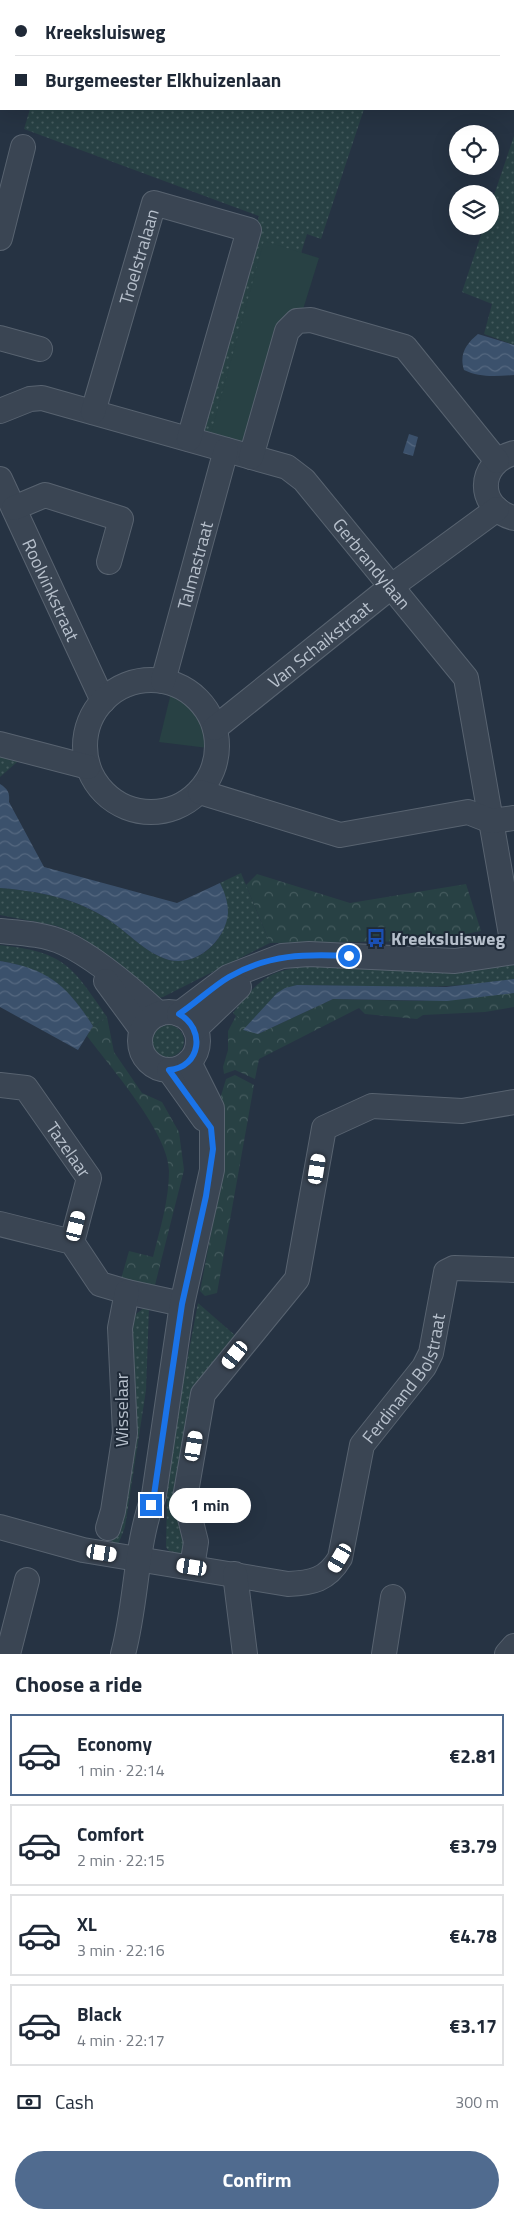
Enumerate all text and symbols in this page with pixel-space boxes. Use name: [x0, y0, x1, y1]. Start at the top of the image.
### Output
text: Kreeksluisweg: [45, 17, 165, 46]
text: Burgemeester Elkhuizenlaan: [45, 65, 281, 94]
map controls: [449, 125, 499, 235]
button: locate: [449, 125, 499, 175]
button: layers: [449, 185, 499, 235]
street label: Troelstralaan: [112, 205, 165, 308]
street label: Gerbrandylaan: [327, 512, 418, 615]
street label: Talmastraat: [170, 517, 220, 612]
street label: Roolvinkstraat: [16, 534, 87, 646]
street label: Van Schaikstraat: [262, 593, 378, 694]
place label: Kreeksluisweg: [391, 925, 505, 952]
bus stop icon: Kreeksluisweg: [365, 927, 387, 949]
route start: [338, 945, 360, 967]
street label: Tazelaar: [40, 1116, 98, 1183]
car: [307, 1153, 326, 1185]
car: [65, 1210, 86, 1242]
street label: Ferdinand Bolstraat: [355, 1310, 452, 1449]
car: [219, 1339, 250, 1371]
street label: Wisselaar: [108, 1373, 135, 1447]
car: [184, 1430, 203, 1462]
callout: 1 min: [168, 1488, 251, 1522]
text: 1 min: [191, 1493, 229, 1517]
route end: [140, 1494, 162, 1516]
car: [326, 1541, 353, 1575]
car: [86, 1543, 117, 1563]
car: [176, 1557, 207, 1577]
text: Choose a ride: [15, 1667, 142, 1701]
text: Economy: [77, 1729, 152, 1758]
icon: car: [17, 1733, 62, 1778]
text: €2.81: [450, 1741, 497, 1770]
text: 1 min · 22:14: [77, 1758, 165, 1782]
text: Comfort: [77, 1819, 144, 1848]
icon: car: [17, 1823, 62, 1868]
text: €3.79: [450, 1831, 497, 1860]
text: 2 min · 22:15: [77, 1848, 165, 1872]
text: XL: [77, 1909, 97, 1938]
icon: car: [17, 1913, 62, 1958]
text: €4.78: [450, 1921, 497, 1950]
text: 3 min · 22:16: [77, 1938, 165, 1962]
text: Black: [77, 1999, 122, 2028]
icon: car: [17, 2003, 62, 2048]
text: €3.17: [450, 2011, 497, 2040]
text: 4 min · 22:17: [77, 2028, 165, 2052]
text: Cash: [55, 2087, 94, 2116]
icon: cash: [15, 2088, 43, 2116]
text: 300 m: [455, 2090, 499, 2114]
button: Confirm: [15, 2151, 499, 2209]

